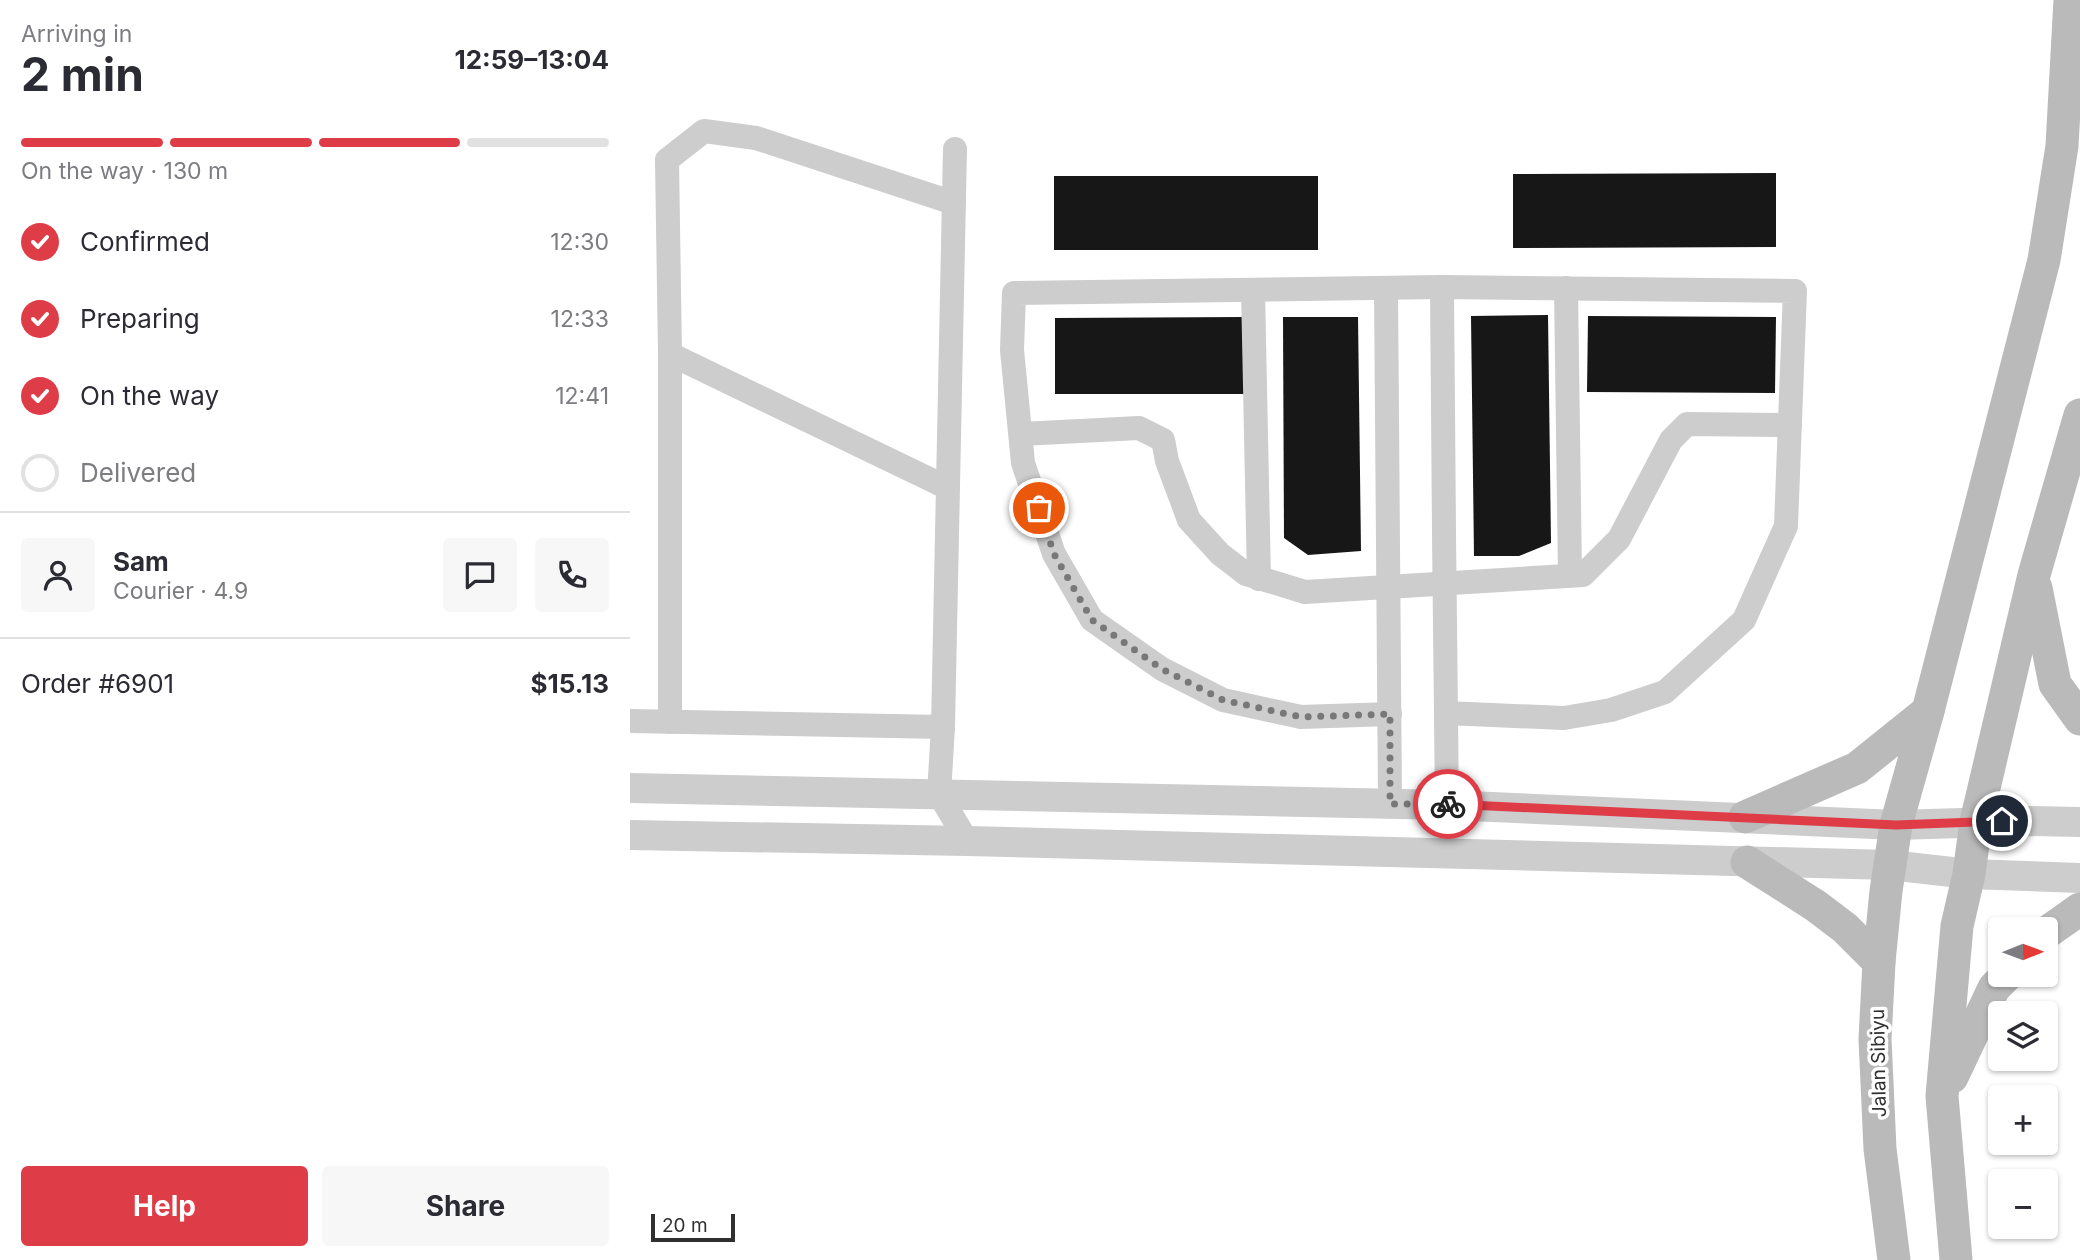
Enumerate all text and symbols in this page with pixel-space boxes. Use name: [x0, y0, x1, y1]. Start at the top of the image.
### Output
text: Arriving in: [21, 20, 132, 48]
text: 12:59–13:04: [454, 44, 609, 75]
text: 2 min: [21, 46, 144, 102]
text: On the way · 130 m: [21, 157, 228, 185]
icon: check: [21, 223, 59, 261]
text: Confirmed: [80, 226, 210, 257]
text: 12:30: [550, 228, 609, 256]
icon: check: [21, 300, 59, 338]
text: Preparing: [80, 303, 200, 334]
text: 12:33: [551, 305, 609, 333]
icon: check: [21, 377, 59, 415]
text: On the way: [80, 380, 219, 411]
text: 12:41: [555, 382, 609, 410]
text: Delivered: [80, 457, 196, 488]
pin: [1009, 478, 1069, 538]
icon: bag: [1020, 489, 1058, 527]
button: person: [21, 538, 95, 612]
button: chat: [443, 538, 517, 612]
button: phone: [535, 538, 609, 612]
text: Sam: [113, 546, 169, 577]
text: Courier · 4.9: [113, 577, 248, 605]
text: Order #6901: [21, 668, 174, 699]
text: $15.13: [530, 668, 609, 699]
courier: [1413, 769, 1483, 839]
icon: bike: [1429, 785, 1467, 823]
pin: [1972, 791, 2032, 851]
icon: home: [1983, 802, 2021, 840]
north arrow: [1988, 917, 2058, 987]
map controls: [1988, 917, 2058, 1239]
button: layers: [1988, 1001, 2058, 1071]
street label: Jalan Sibiyu: [1866, 1009, 1891, 1117]
button: +: [1988, 1085, 2058, 1155]
button: Help: [21, 1166, 308, 1246]
button: Share: [322, 1166, 609, 1246]
button: −: [1988, 1169, 2058, 1239]
scale bar: [651, 1211, 735, 1243]
text: 20 m: [662, 1214, 708, 1237]

